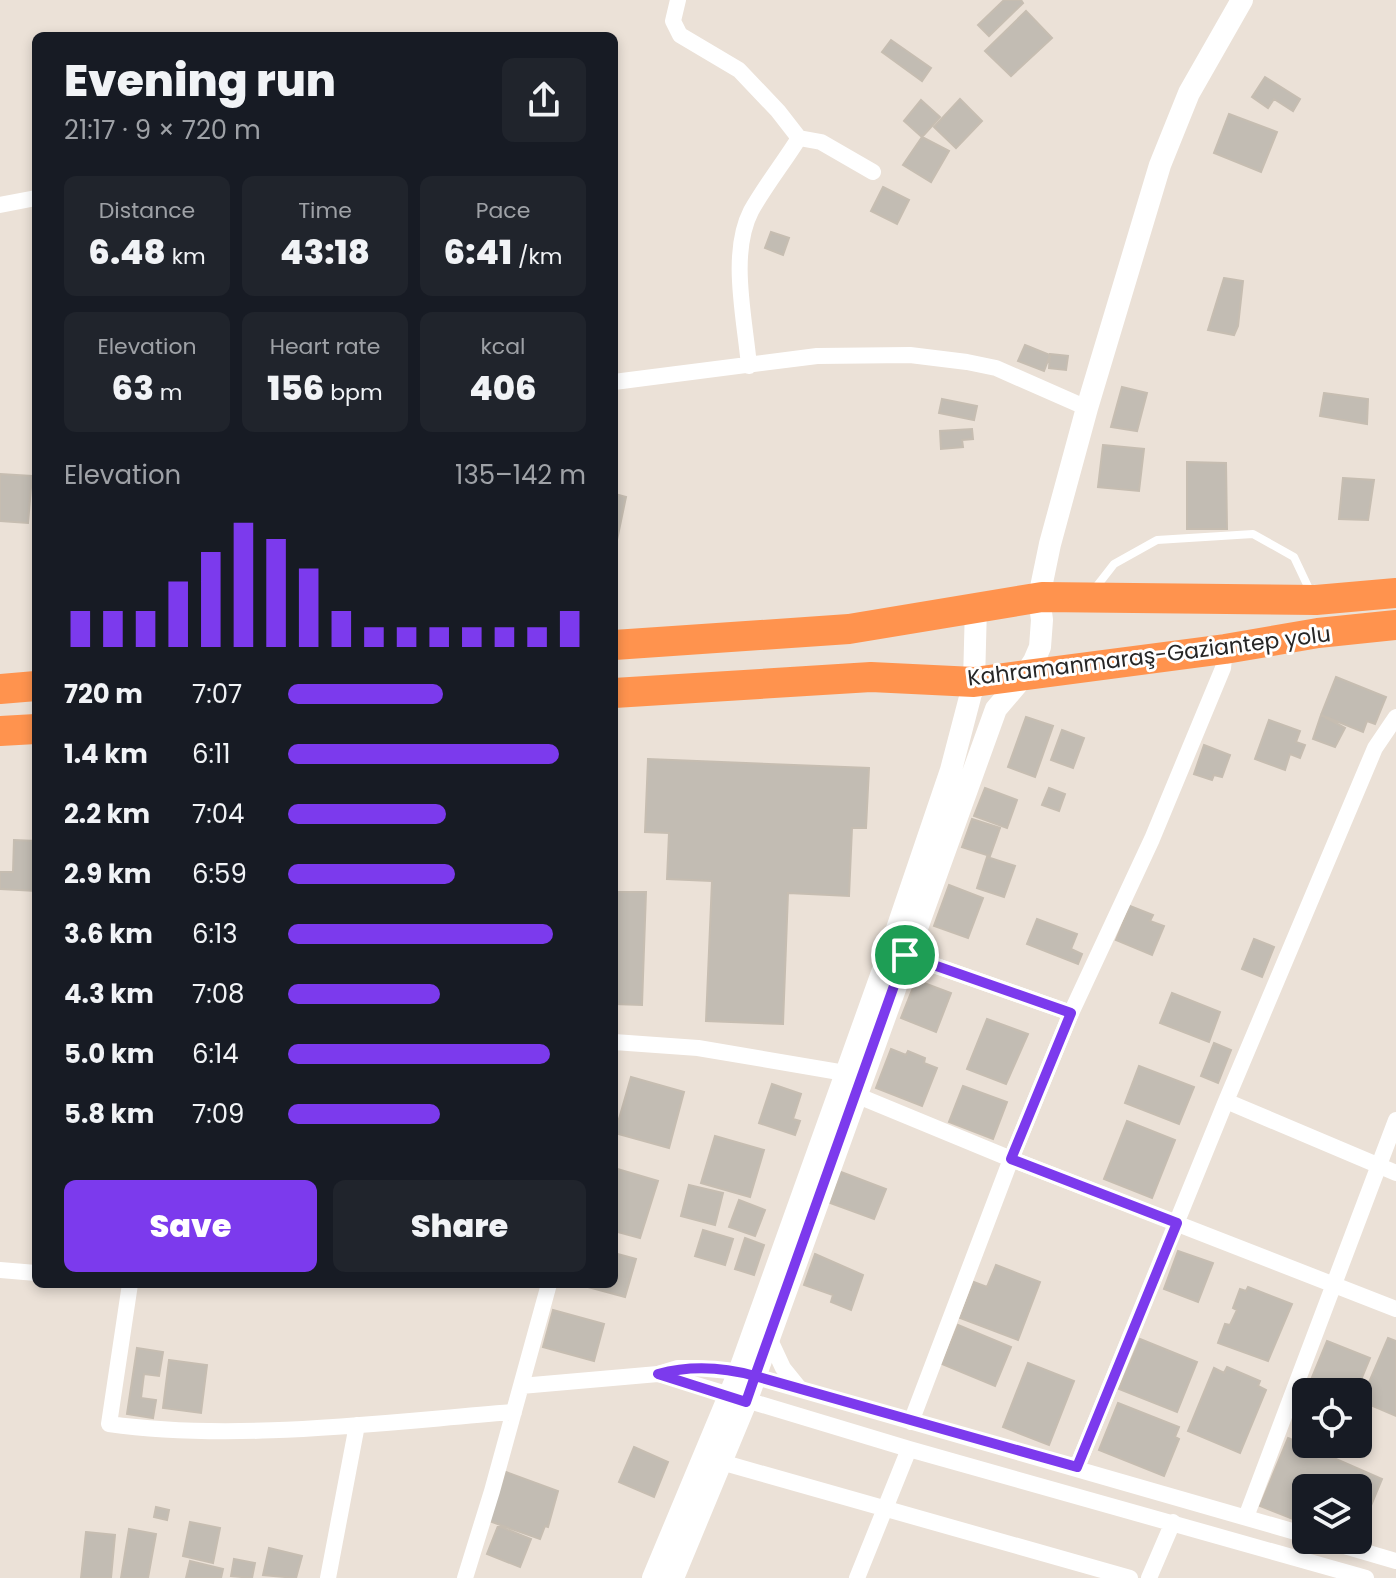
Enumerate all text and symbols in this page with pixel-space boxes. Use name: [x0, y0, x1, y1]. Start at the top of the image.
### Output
text: Evening run: [64, 50, 336, 111]
button: share: [502, 58, 586, 142]
text: 21:17 · 9 × 720 m: [64, 112, 261, 148]
text: Distance: [99, 195, 195, 226]
text: Time: [298, 195, 352, 226]
text: Pace: [476, 195, 530, 226]
text: 6.48: [88, 228, 166, 276]
text: 43:18: [280, 228, 370, 276]
text: 6:41: [444, 228, 512, 276]
text: km: [166, 241, 206, 272]
text: /km: [512, 241, 562, 272]
text: Elevation: [97, 331, 197, 362]
text: Heart rate: [270, 331, 380, 362]
text: kcal: [481, 331, 525, 362]
text: 63: [112, 364, 154, 412]
text: 156: [267, 364, 324, 412]
text: 406: [469, 364, 537, 412]
text: m: [154, 377, 182, 408]
text: bpm: [324, 377, 383, 408]
text: Elevation: [64, 457, 181, 493]
text: 135–142 m: [455, 457, 586, 493]
street label: Kahramanmaraş-Gaziantep yolu: [966, 618, 1332, 694]
text: 720 m: [64, 676, 143, 712]
text: 7:07: [192, 676, 242, 712]
text: 1.4 km: [64, 736, 148, 772]
text: 6:11: [192, 736, 231, 772]
text: 2.2 km: [64, 796, 150, 832]
text: 7:04: [192, 796, 244, 832]
text: 2.9 km: [64, 856, 151, 892]
text: 6:59: [192, 856, 247, 892]
text: 3.6 km: [64, 916, 153, 952]
text: 6:13: [192, 916, 238, 952]
pin: [871, 921, 939, 989]
icon: arrive: [883, 933, 927, 977]
text: 4.3 km: [64, 976, 154, 1012]
text: 7:08: [192, 976, 244, 1012]
text: 5.0 km: [64, 1036, 154, 1072]
text: 6:14: [192, 1036, 239, 1072]
text: 5.8 km: [64, 1096, 154, 1132]
text: 7:09: [192, 1096, 244, 1132]
button: Save: [64, 1180, 317, 1272]
button: Share: [333, 1180, 586, 1272]
map controls: [1292, 1378, 1372, 1554]
button: locate: [1292, 1378, 1372, 1458]
button: layers: [1292, 1474, 1372, 1554]

